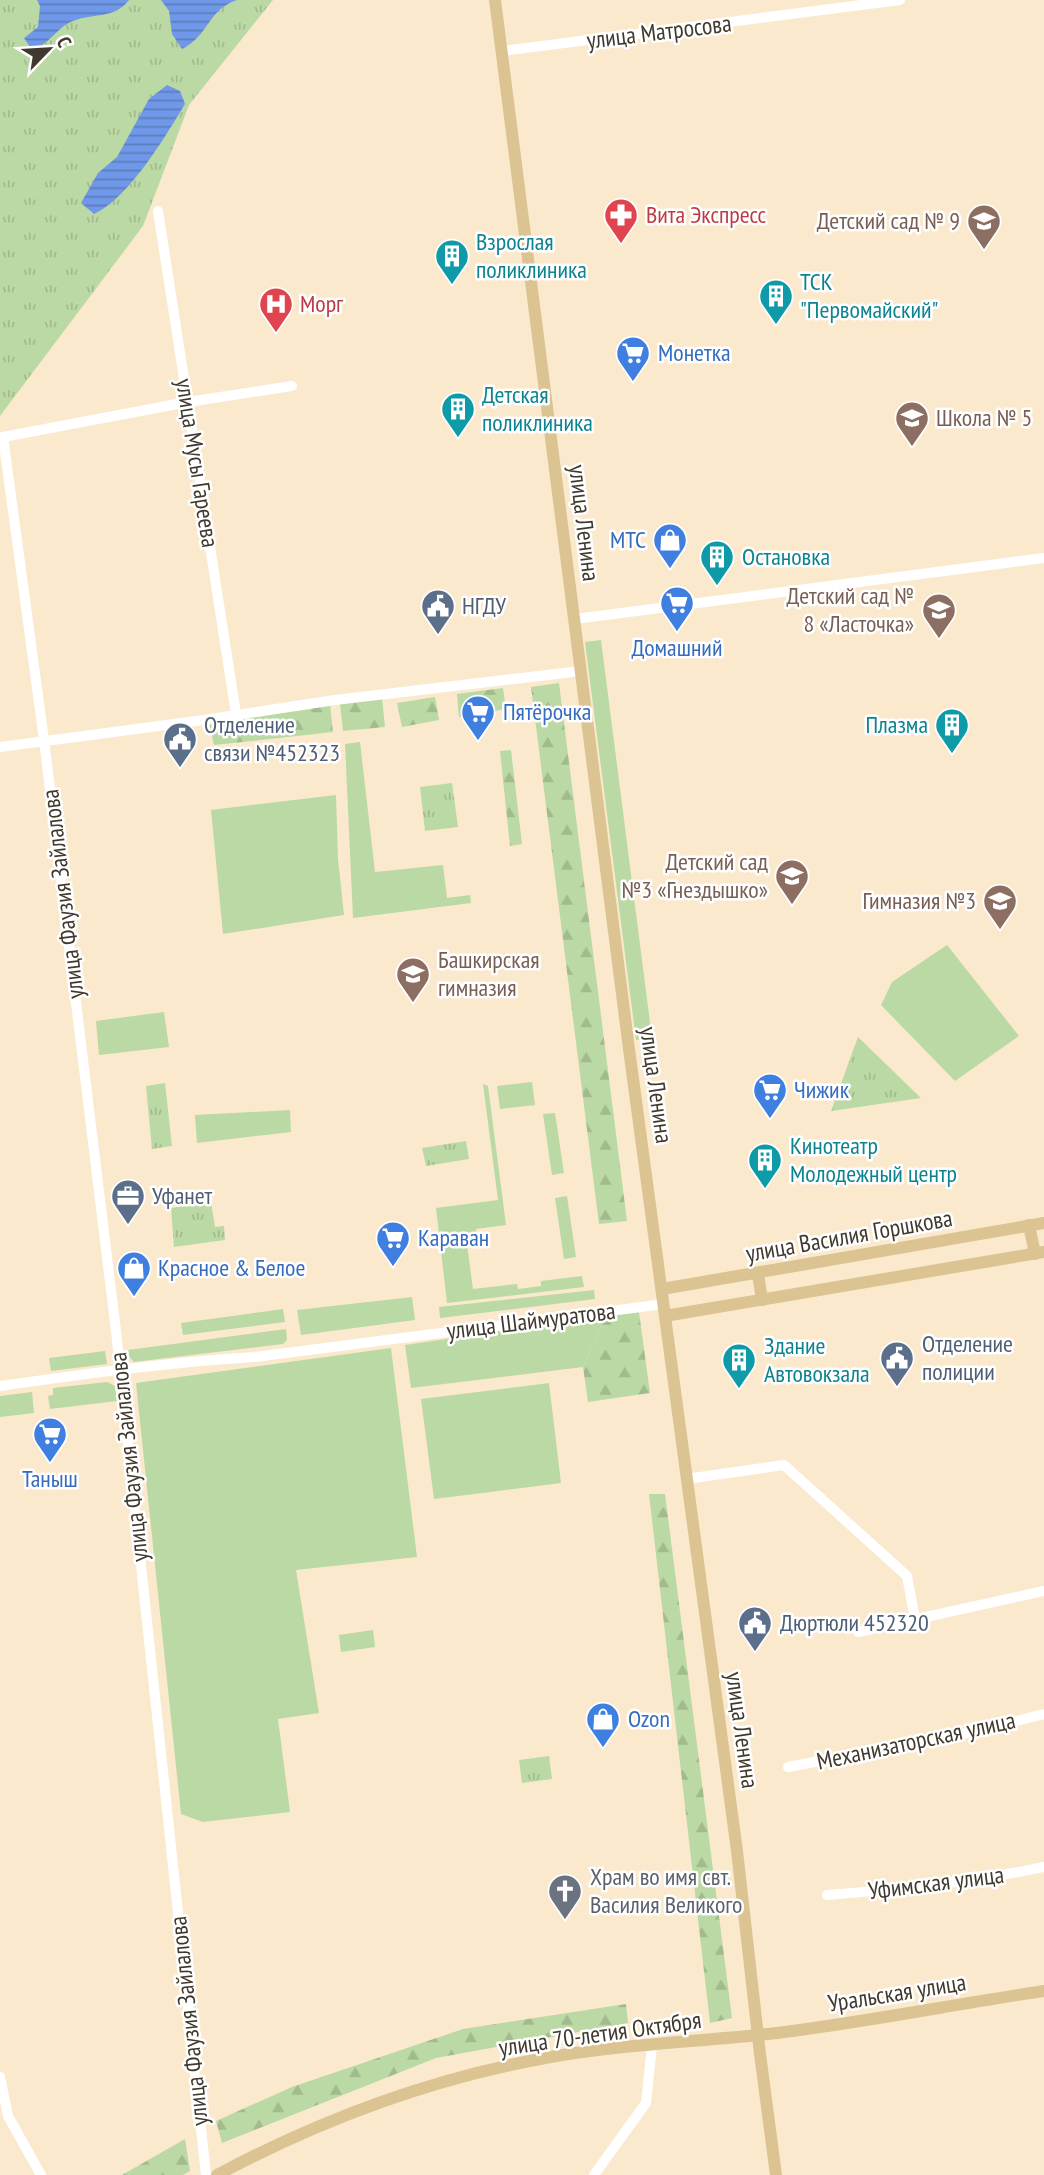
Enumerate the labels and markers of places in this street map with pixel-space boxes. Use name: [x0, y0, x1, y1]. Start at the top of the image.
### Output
pharmacy icon: Вита Экспресс: [602, 196, 640, 245]
place label: Вита Экспресс: [646, 199, 767, 230]
school or university icon: Детский сад № 9: [965, 202, 1003, 251]
place label: Детский сад № 9: [817, 205, 960, 236]
place label: Взрослая поликлиника: [476, 226, 587, 285]
building icon: Взрослая поликлиника: [433, 237, 471, 286]
place label: ТСК "Первомайский": [800, 266, 938, 325]
building icon: ТСК "Первомайский": [757, 277, 795, 326]
hospital icon: Морг: [257, 285, 295, 334]
place label: Морг: [300, 288, 344, 319]
supermarket icon: Монетка: [614, 334, 652, 383]
place label: Монетка: [658, 337, 731, 368]
place label: Детская поликлиника: [482, 379, 593, 438]
building icon: Детская поликлиника: [439, 390, 477, 439]
school or university icon: Школа № 5: [893, 399, 931, 448]
place label: Школа № 5: [936, 402, 1032, 433]
shop icon: МТС: [651, 521, 689, 570]
place label: МТС: [610, 524, 646, 555]
building icon: Остановка: [698, 538, 736, 587]
place label: Остановка: [742, 541, 830, 572]
place label: Детский сад № 8 «Ласточка»: [787, 580, 914, 639]
supermarket icon: Домашний: [658, 584, 696, 633]
public building icon: НГДУ: [419, 587, 457, 636]
place label: НГДУ: [462, 590, 506, 621]
school or university icon: Детский сад № 8 «Ласточка»: [920, 591, 958, 640]
place label: Домашний: [632, 632, 722, 663]
supermarket icon: Пятёрочка: [459, 693, 497, 742]
place label: Пятёрочка: [503, 696, 591, 727]
building icon: Плазма: [933, 706, 971, 755]
place label: Отделение связи №452323: [204, 709, 340, 768]
place label: Плазма: [865, 709, 928, 740]
public building icon: Отделение связи №452323: [161, 720, 199, 769]
place label: Детский сад №3 «Гнездышко»: [621, 846, 768, 905]
school or university icon: Детский сад №3 «Гнездышко»: [773, 857, 811, 906]
school or university icon: Гимназия №3: [981, 882, 1019, 931]
place label: Гимназия №3: [863, 885, 976, 916]
place label: Башкирская гимназия: [438, 944, 540, 1003]
school or university icon: Башкирская гимназия: [394, 955, 432, 1004]
supermarket icon: Чижик: [751, 1071, 789, 1120]
place label: Чижик: [794, 1074, 850, 1105]
place label: Кинотеатр Молодежный центр: [790, 1130, 957, 1189]
building icon: Кинотеатр Молодежный центр: [746, 1141, 784, 1190]
office icon: Уфанет: [109, 1177, 147, 1226]
place label: Уфанет: [152, 1180, 213, 1211]
supermarket icon: Караван: [374, 1219, 412, 1268]
place label: Караван: [418, 1222, 489, 1253]
shop icon: Красное & Белое: [115, 1249, 153, 1298]
place label: Красное & Белое: [158, 1252, 305, 1283]
place label: Отделение полиции: [922, 1328, 1013, 1387]
place label: Здание Автовокзала: [764, 1330, 870, 1389]
public building icon: Отделение полиции: [878, 1339, 916, 1388]
building icon: Здание Автовокзала: [720, 1341, 758, 1390]
supermarket icon: Таныш: [31, 1415, 69, 1464]
place label: Таныш: [22, 1463, 78, 1494]
public building icon: Дюртюли 452320: [736, 1604, 774, 1653]
place label: Дюртюли 452320: [780, 1607, 929, 1638]
shop icon: Ozon: [584, 1700, 622, 1749]
place label: Ozon: [628, 1703, 670, 1734]
place label: Храм во имя свт. Василия Великого: [590, 1861, 742, 1920]
church icon: Храм во имя свт. Василия Великого: [546, 1872, 584, 1921]

